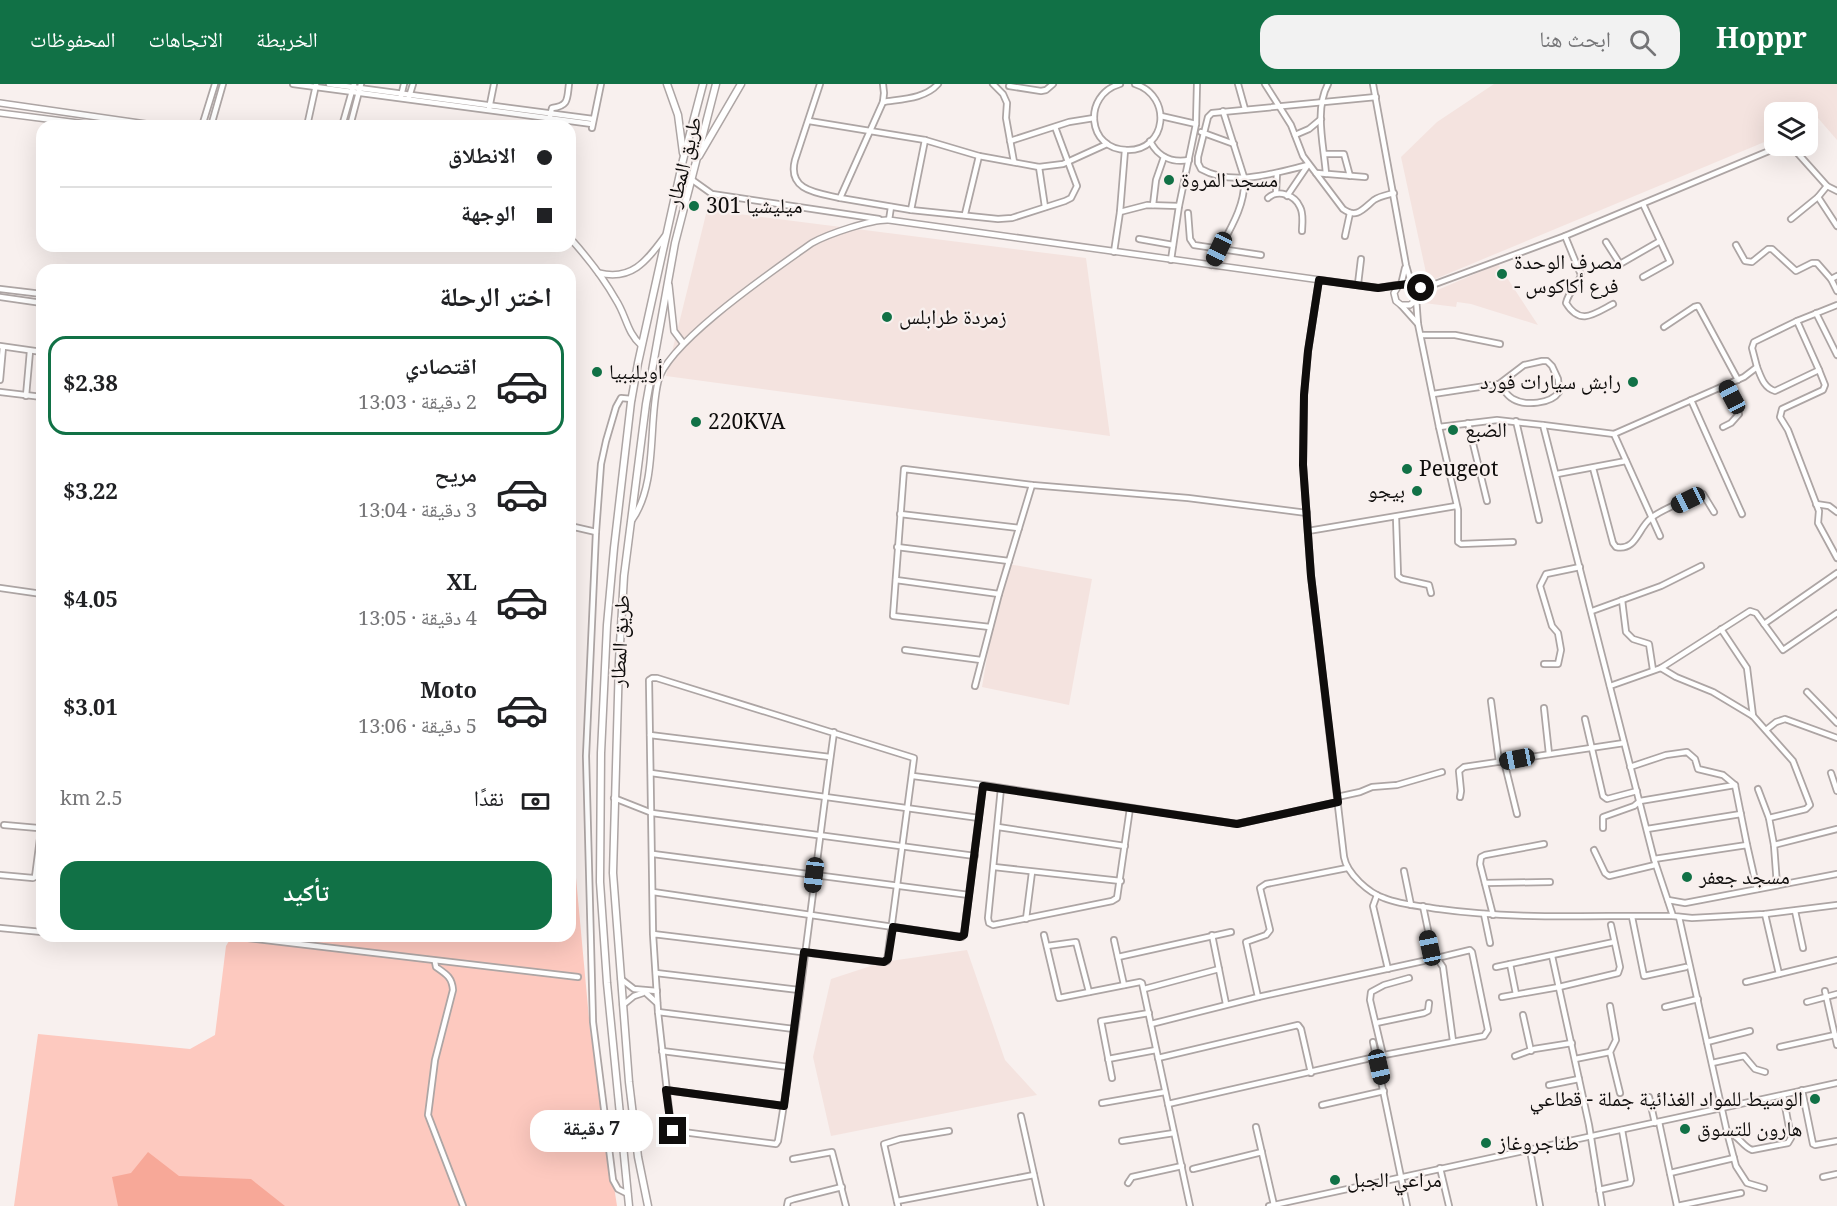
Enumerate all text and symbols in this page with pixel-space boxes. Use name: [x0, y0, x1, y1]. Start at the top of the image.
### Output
search box: [1260, 15, 1680, 69]
text: Hoppr: [1716, 18, 1807, 66]
text: ابحث هنا: [1539, 23, 1611, 61]
text: المحفوظات: [30, 25, 115, 60]
text: الاتجاهات: [148, 25, 223, 60]
text: الخريطة: [256, 25, 318, 60]
icon: search: [1626, 26, 1659, 59]
map controls: [1764, 102, 1818, 156]
button: layers: [1764, 102, 1818, 156]
street label: طريق المطار: [658, 114, 715, 213]
text: الانطلاق: [448, 139, 516, 177]
place label: مسجد المروة: [1181, 165, 1278, 200]
marker: مسجد المروة: [1162, 173, 1176, 187]
place label: ميليشيا 301: [706, 191, 803, 226]
text: الوجهة: [461, 197, 516, 235]
marker: ميليشيا 301: [687, 199, 701, 213]
car: [1203, 229, 1235, 269]
place label: مصرف الوحدة - فرع أكاكوس: [1514, 247, 1622, 306]
marker: مصرف الوحدة - فرع أكاكوس: [1495, 267, 1509, 281]
route start: [1407, 274, 1434, 301]
text: اختر الرحلة: [440, 277, 552, 323]
place label: زمردة طرابلس: [899, 302, 1007, 337]
marker: زمردة طرابلس: [880, 310, 894, 324]
text: اقتصادي: [405, 350, 477, 388]
place label: أويليبيا: [609, 357, 663, 392]
icon: car: [495, 359, 549, 413]
marker: أويليبيا: [590, 365, 604, 379]
text: $2.38: [63, 367, 118, 405]
place label: رابش سيارات فورد: [1480, 367, 1621, 402]
marker: رابش سيارات فورد: [1626, 375, 1640, 389]
car: [1716, 377, 1748, 417]
text: 2 دقيقة · 13:03: [358, 388, 477, 422]
place label: 220KVA: [708, 407, 785, 442]
marker: 220KVA: [689, 415, 703, 429]
place label: الضبع: [1465, 415, 1507, 450]
marker: الضبع: [1446, 423, 1460, 437]
place label: Peugeot: [1419, 454, 1498, 489]
text: مريح: [434, 458, 477, 496]
marker: Peugeot: [1400, 462, 1414, 476]
icon: car: [495, 467, 549, 521]
text: $3.22: [63, 475, 118, 513]
place label: بيجو: [1368, 476, 1405, 511]
marker: بيجو: [1410, 484, 1424, 498]
car: [1668, 484, 1708, 516]
text: 3 دقيقة · 13:04: [358, 496, 477, 530]
text: XL: [446, 566, 477, 604]
icon: car: [495, 575, 549, 629]
text: $4.05: [63, 583, 118, 621]
street label: طريق المطار: [603, 594, 642, 689]
text: 4 دقيقة · 13:05: [358, 604, 477, 638]
text: Moto: [420, 674, 477, 712]
icon: car: [495, 683, 549, 737]
text: $3.01: [63, 691, 118, 729]
text: 5 دقيقة · 13:06: [358, 712, 477, 746]
car: [1498, 747, 1536, 771]
text: نقدًا: [474, 782, 504, 820]
text: 2.5 km: [60, 784, 123, 818]
icon: cash: [519, 785, 552, 818]
car: [803, 856, 825, 894]
button: تأكيد: [60, 861, 552, 930]
place label: مسجد جعفر: [1698, 862, 1790, 897]
marker: مسجد جعفر: [1680, 870, 1694, 884]
car: [1417, 929, 1443, 967]
car: [1366, 1047, 1392, 1087]
place label: الوسيط للمواد الغذائية جملة - قطاعي: [1530, 1084, 1803, 1119]
marker: الوسيط للمواد الغذائية جملة - قطاعي: [1808, 1092, 1822, 1106]
callout: 7 دقيقة: [529, 1110, 652, 1152]
text: 7 دقيقة: [563, 1114, 620, 1148]
place label: هارون للتسوق: [1697, 1114, 1802, 1149]
route end: [659, 1117, 686, 1144]
marker: هارون للتسوق: [1678, 1122, 1692, 1136]
place label: طناجروغاز: [1497, 1128, 1579, 1163]
marker: طناجروغاز: [1479, 1136, 1493, 1150]
place label: مراعي الجبل: [1347, 1165, 1442, 1200]
marker: مراعي الجبل: [1328, 1173, 1342, 1187]

